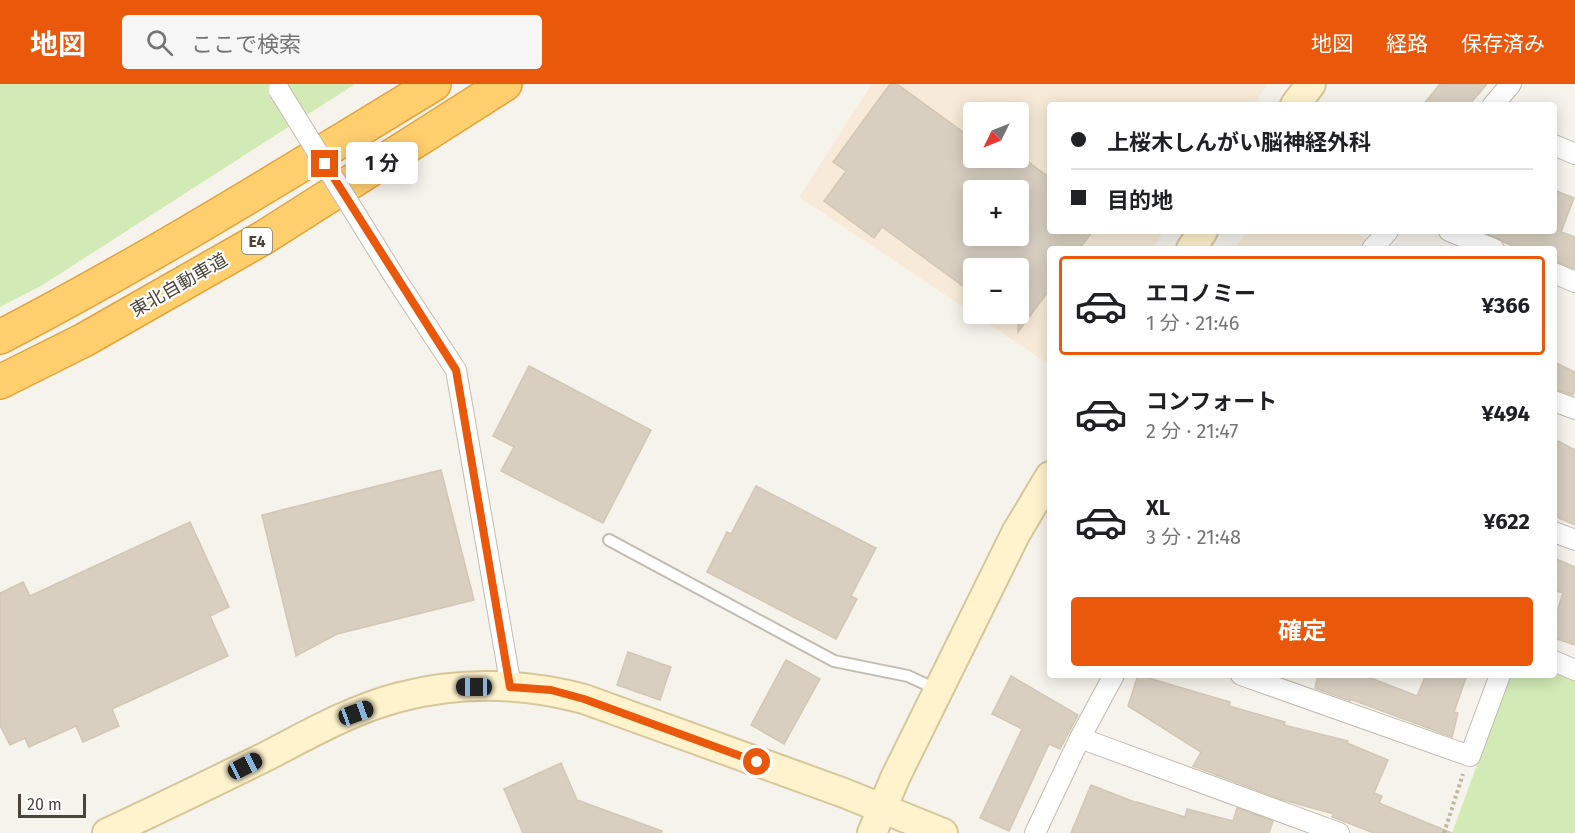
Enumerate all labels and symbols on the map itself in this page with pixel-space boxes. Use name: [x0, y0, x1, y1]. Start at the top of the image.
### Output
north arrow: [963, 102, 1029, 168]
callout: 1 分: [346, 143, 418, 185]
route end: [311, 150, 338, 177]
road number: E4: [242, 228, 272, 254]
street label: 東北自動車道: [127, 248, 231, 322]
car: [456, 678, 492, 696]
car: [336, 698, 376, 728]
route start: [743, 748, 770, 775]
car: [225, 750, 265, 782]
scale bar: [18, 791, 86, 818]

